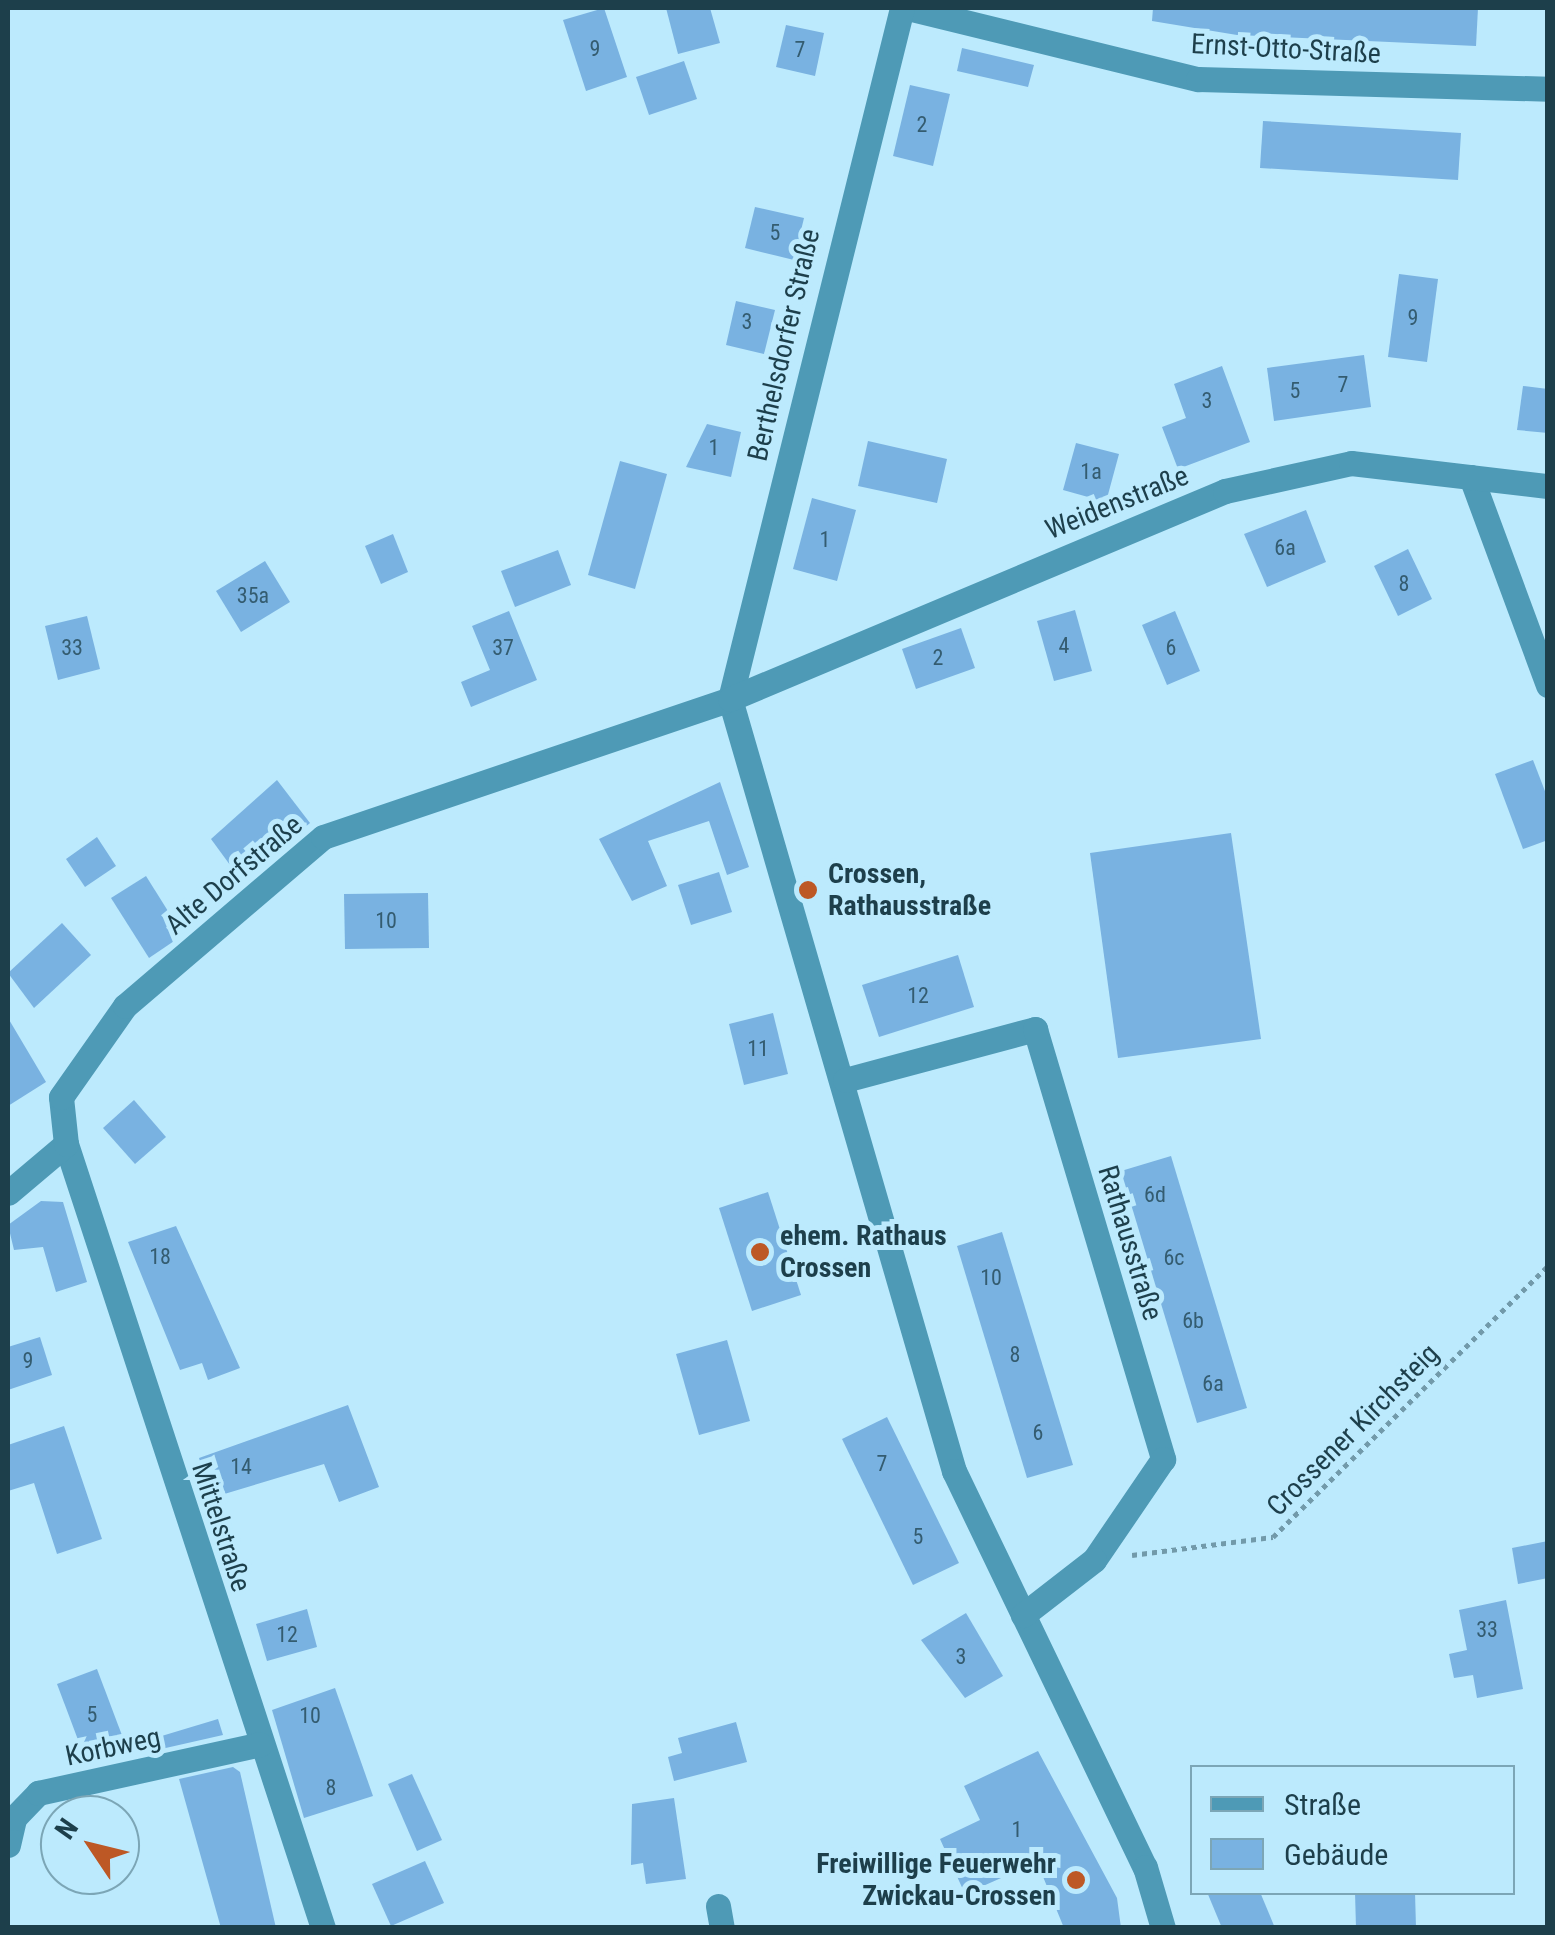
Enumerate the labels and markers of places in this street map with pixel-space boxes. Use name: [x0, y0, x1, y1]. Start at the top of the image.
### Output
place label: Crossen, Rathausstraße: [828, 857, 991, 923]
marker: Crossen, Rathausstraße: [797, 879, 819, 901]
place label: ehem. Rathaus Crossen: [780, 1219, 947, 1285]
marker: ehem. Rathaus Crossen: [749, 1241, 771, 1263]
place label: Freiwillige Feuerwehr Zwickau-Crossen: [816, 1847, 1056, 1913]
marker: Freiwillige Feuerwehr Zwickau-Crossen: [1065, 1869, 1087, 1891]

